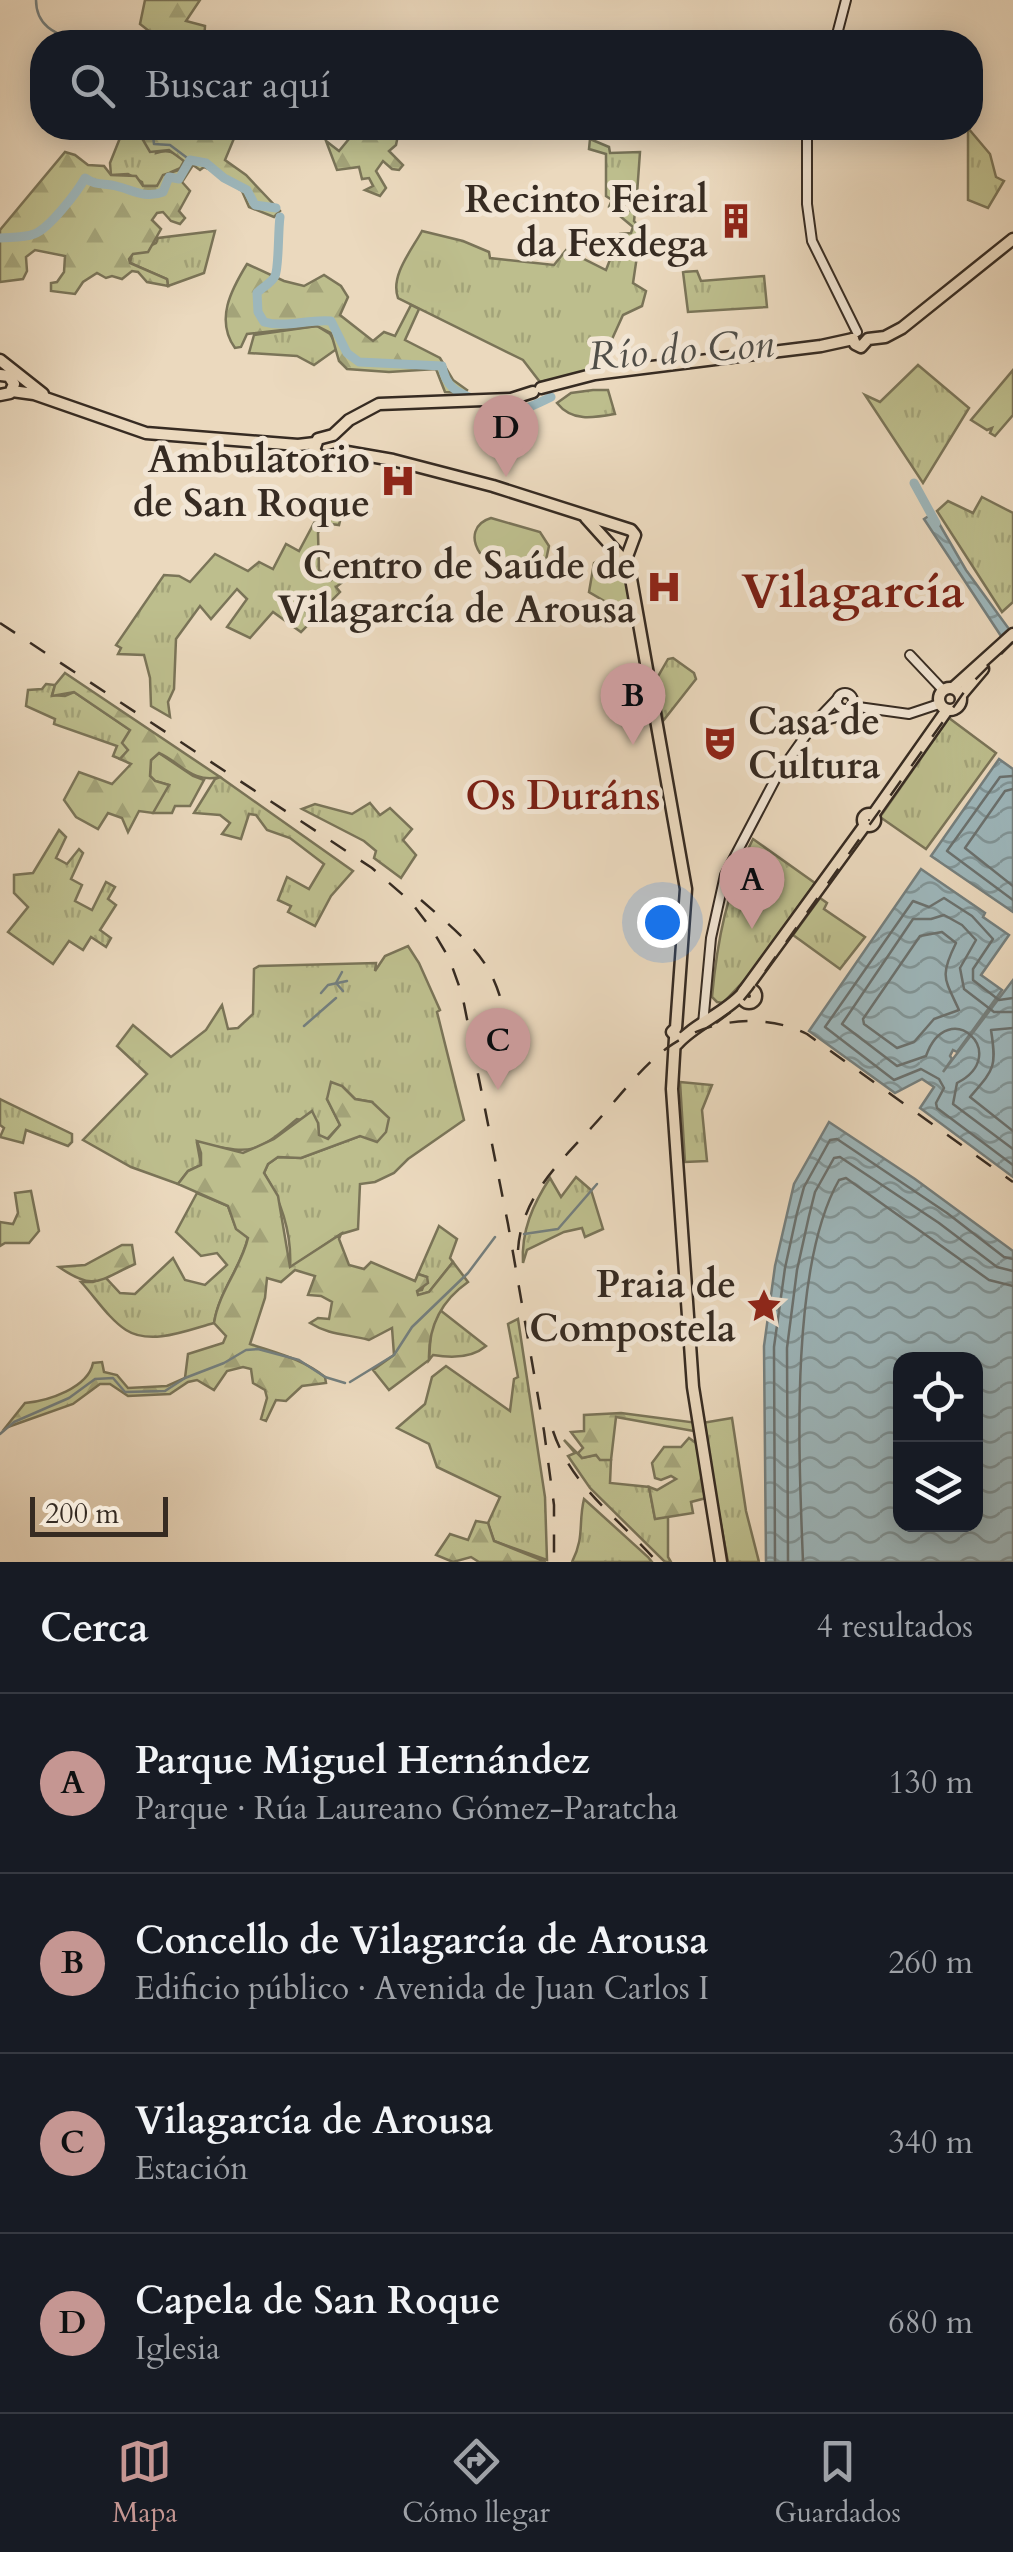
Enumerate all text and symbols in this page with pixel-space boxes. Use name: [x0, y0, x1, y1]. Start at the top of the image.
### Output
search box: [30, 30, 983, 140]
icon: search: [65, 58, 120, 113]
text: Buscar aquí: [145, 59, 331, 111]
place label: Recinto Feiral da Fexdega: [464, 174, 708, 270]
building icon: Recinto Feiral da Fexdega: [717, 202, 755, 240]
water label: Río do Con: [587, 317, 776, 384]
pin: D: [474, 394, 538, 477]
place label: Ambulatorio de San Roque: [133, 434, 370, 530]
hospital icon: Ambulatorio de San Roque: [379, 462, 417, 500]
place label: Centro de Saúde de Vilagarcía de Arousa: [278, 540, 636, 636]
district label: Vilagarcía: [741, 559, 965, 624]
hospital icon: Centro de Saúde de Vilagarcía de Arousa: [645, 568, 683, 606]
pin: B: [600, 662, 666, 745]
place label: Casa de Cultura: [748, 696, 881, 792]
theatre icon: Casa de Cultura: [701, 724, 739, 762]
district label: Os Duráns: [465, 769, 661, 824]
pin: A: [720, 846, 784, 929]
your location: [637, 897, 688, 948]
pin: C: [466, 1008, 530, 1090]
place label: Praia de Compostela: [529, 1259, 736, 1355]
place icon: Praia de Compostela: [745, 1287, 783, 1325]
map controls: [893, 1352, 983, 1532]
button: locate: [893, 1352, 983, 1442]
button: layers: [893, 1442, 983, 1532]
scale bar: [30, 1492, 168, 1536]
text: 200 m: [45, 1495, 119, 1533]
text: Cerca: [40, 1599, 149, 1656]
text: 4 resultados: [816, 1605, 973, 1649]
text: Parque Miguel Hernández: [135, 1735, 590, 1787]
text: A: [60, 1761, 85, 1805]
text: 130 m: [888, 1761, 973, 1805]
text: Parque · Rúa Laureano Gómez-Paratcha: [135, 1787, 678, 1831]
text: Concello de Vilagarcía de Arousa: [135, 1915, 708, 1967]
text: B: [61, 1941, 84, 1985]
text: 260 m: [888, 1941, 973, 1985]
text: Edificio público · Avenida de Juan Carlos I: [135, 1967, 709, 2011]
text: Vilagarcía de Arousa: [135, 2095, 493, 2147]
text: C: [60, 2121, 85, 2165]
text: 340 m: [888, 2121, 973, 2165]
text: Estación: [135, 2147, 248, 2191]
text: Capela de San Roque: [135, 2275, 500, 2327]
text: D: [59, 2301, 86, 2345]
text: 680 m: [888, 2301, 973, 2345]
text: Iglesia: [135, 2327, 220, 2371]
tab: Mapa: [112, 2434, 178, 2532]
tab: Cómo llegar: [402, 2434, 550, 2532]
tab: Guardados: [775, 2434, 901, 2532]

